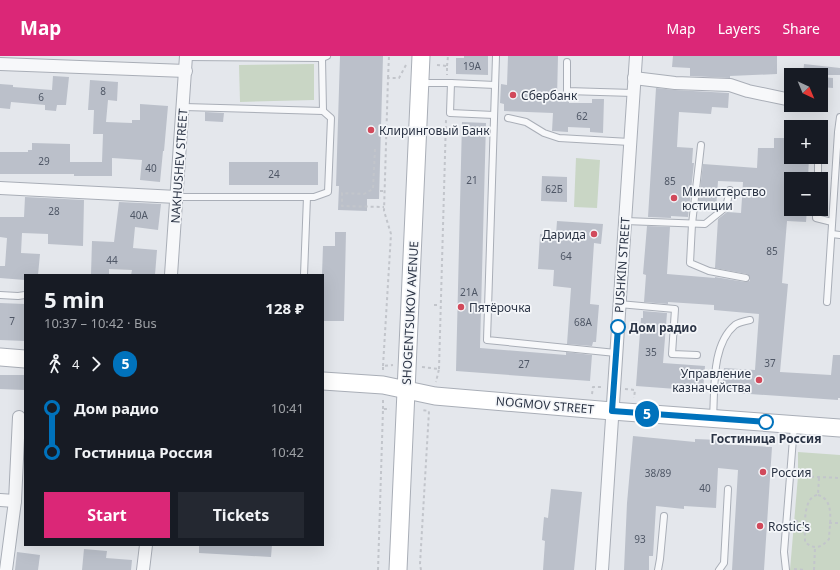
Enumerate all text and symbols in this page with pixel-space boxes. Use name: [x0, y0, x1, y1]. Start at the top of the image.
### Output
text: Map: [20, 15, 61, 41]
text: Map: [667, 19, 696, 38]
text: Layers: [718, 19, 760, 38]
text: Share: [782, 19, 820, 38]
house number: 19А: [463, 59, 482, 73]
north arrow: [784, 68, 828, 112]
map controls: [784, 68, 828, 216]
house number: 8: [100, 84, 106, 98]
place label: Сбербанк: [521, 87, 578, 104]
house number: 6: [38, 90, 44, 104]
marker: Сбербанк: [508, 90, 518, 100]
street label: NAKHUSHEV STREET: [167, 108, 192, 224]
house number: 62: [576, 109, 588, 123]
button: +: [784, 120, 828, 164]
place label: Клиринговый Банк: [379, 122, 490, 139]
marker: Клиринговый Банк: [366, 125, 376, 135]
house number: 29: [38, 154, 50, 168]
house number: 40: [145, 161, 157, 175]
house number: 24: [268, 167, 280, 181]
button: −: [784, 172, 828, 216]
house number: 21: [466, 173, 478, 187]
house number: 85: [664, 174, 676, 188]
house number: 62Б: [545, 182, 563, 196]
place label: Министерство юстиции: [682, 183, 766, 214]
marker: Министерство юстиции: [669, 193, 679, 203]
house number: 28: [48, 204, 60, 218]
house number: 40А: [130, 208, 149, 222]
street label: PUSHKIN STREET: [610, 216, 634, 313]
place label: Дарида: [542, 226, 586, 243]
marker: Дарида: [589, 229, 599, 239]
street label: SHOGENTSUKOV AVENUE: [398, 241, 422, 385]
house number: 85: [766, 244, 778, 258]
house number: 64: [560, 249, 572, 263]
house number: 44: [106, 253, 118, 267]
text: 5 min: [44, 284, 105, 314]
house number: 21А: [460, 285, 479, 299]
text: 128 ₽: [265, 298, 304, 318]
place label: Пятёрочка: [469, 299, 531, 316]
marker: Пятёрочка: [456, 302, 466, 312]
house number: 7: [9, 314, 15, 328]
text: 10:37 – 10:42 · Bus: [44, 314, 157, 332]
house number: 68А: [574, 315, 593, 329]
marker: Дом радио: [610, 319, 626, 335]
place label: Дом радио: [629, 319, 697, 336]
house number: 35: [645, 345, 657, 359]
icon: walk: [44, 353, 66, 375]
icon: forward: [85, 353, 107, 375]
text: 5: [121, 354, 129, 373]
text: 4: [72, 355, 79, 373]
house number: 37: [764, 356, 776, 370]
house number: 27: [518, 357, 530, 371]
place label: Управление казначейства: [672, 365, 751, 396]
marker: Управление казначейства: [754, 375, 764, 385]
street label: NOGMOV STREET: [495, 392, 595, 418]
text: Дом радио: [74, 398, 159, 418]
text: 10:41: [271, 399, 304, 417]
line badge: 5: [634, 401, 660, 427]
text: 5: [643, 404, 651, 423]
marker: Гостиница Россия: [758, 414, 774, 430]
place label: Гостиница Россия: [711, 430, 821, 447]
text: Гостиница Россия: [74, 442, 213, 462]
text: 10:42: [271, 443, 304, 461]
place label: Россия: [771, 464, 811, 481]
house number: 38/89: [645, 466, 672, 480]
marker: Россия: [758, 467, 768, 477]
house number: 40: [699, 481, 711, 495]
button: Start: [44, 492, 170, 538]
button: Tickets: [178, 492, 304, 538]
place label: Rostic's: [768, 518, 810, 535]
marker: Rostic's: [755, 521, 765, 531]
house number: 93: [634, 532, 646, 546]

